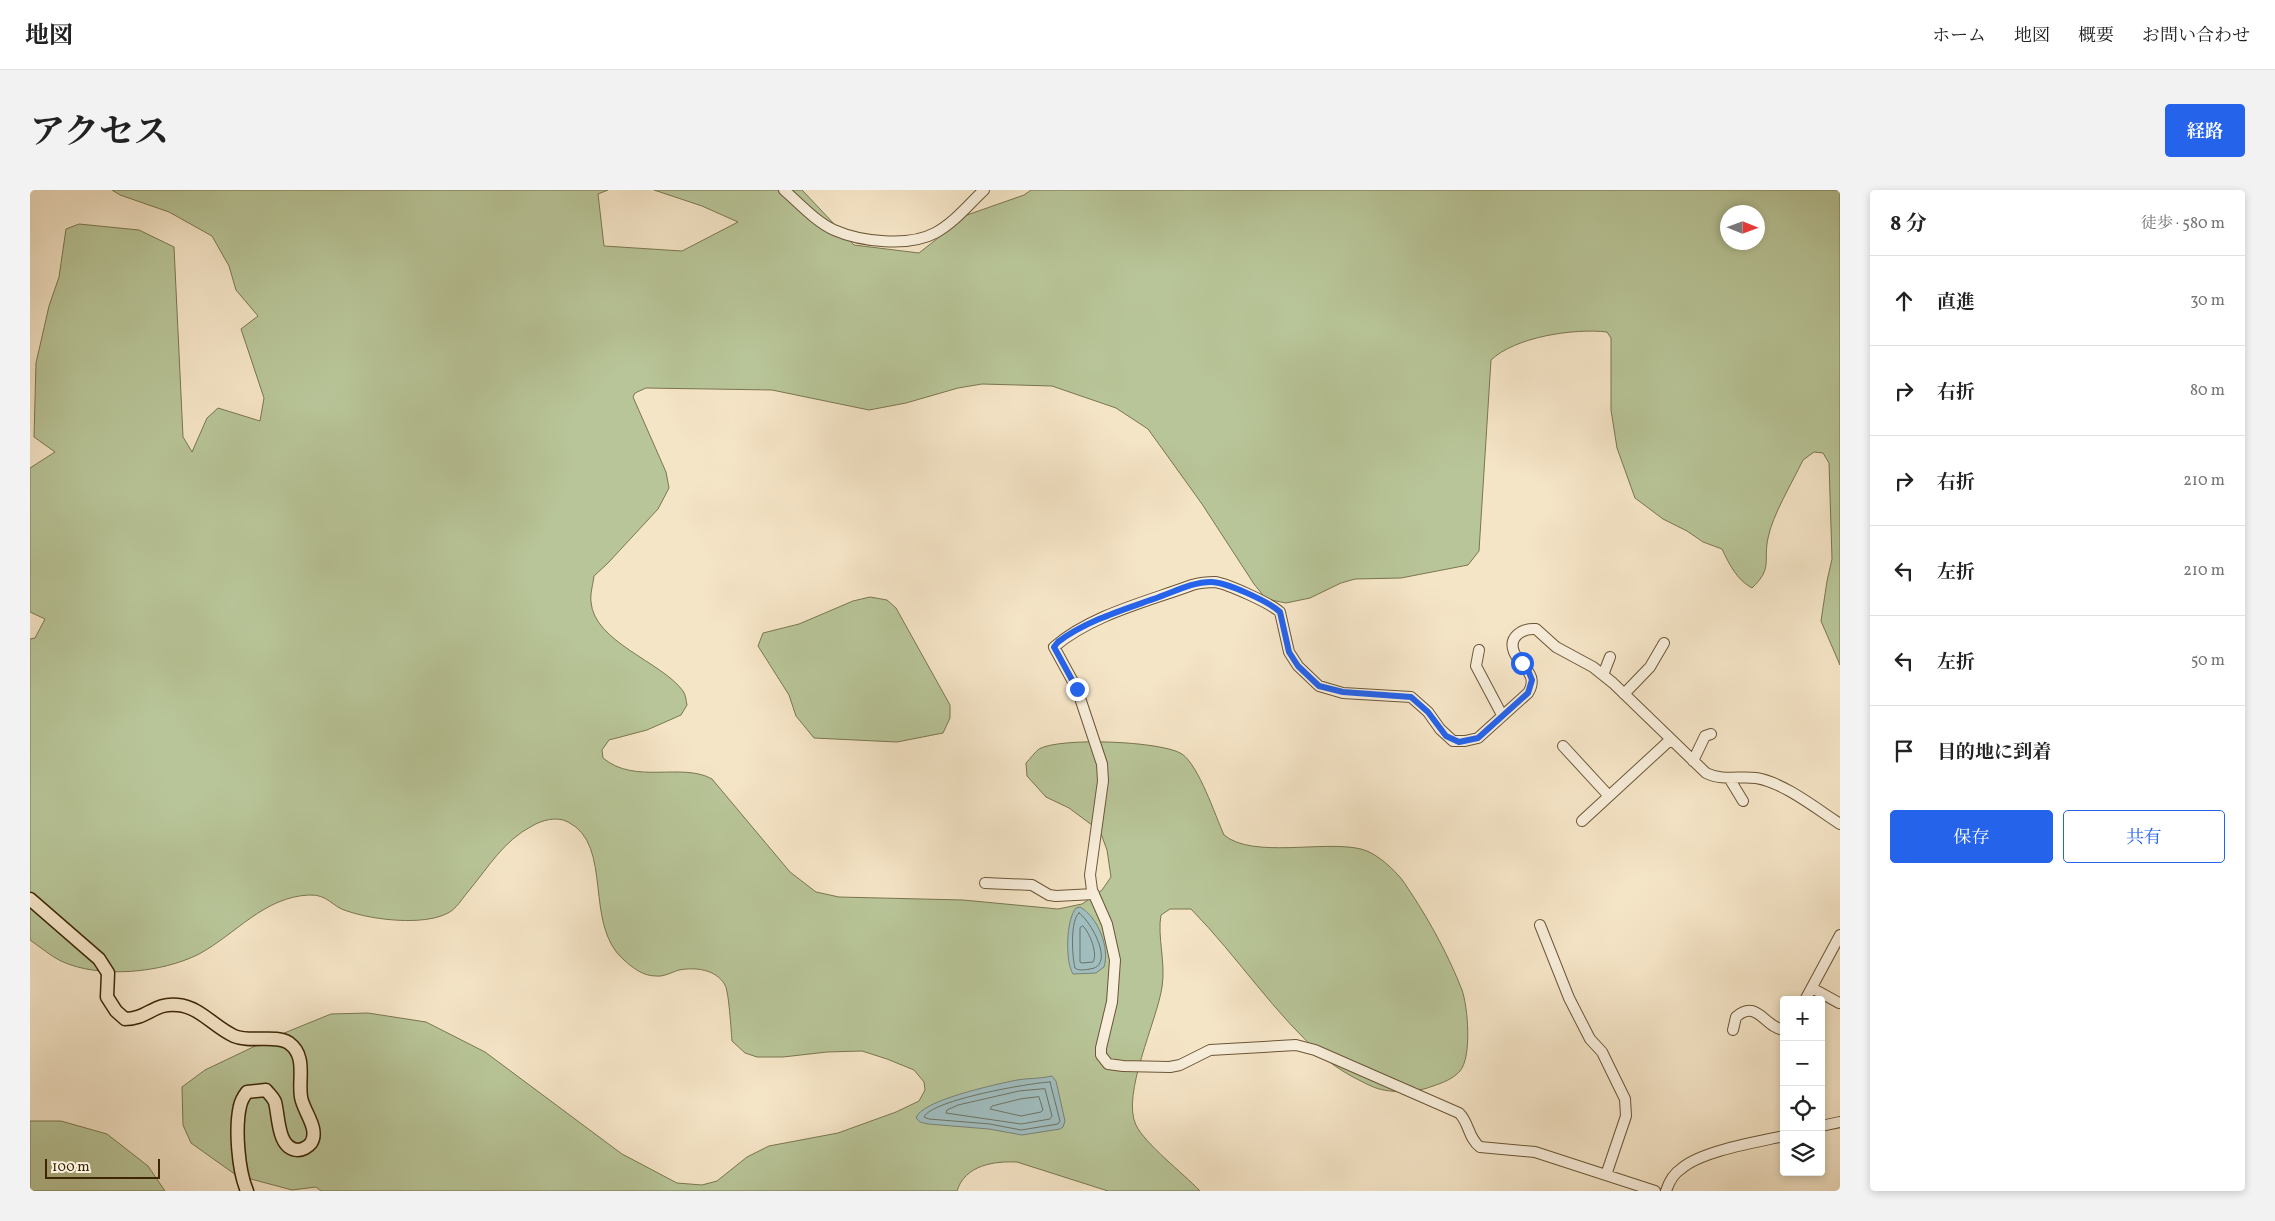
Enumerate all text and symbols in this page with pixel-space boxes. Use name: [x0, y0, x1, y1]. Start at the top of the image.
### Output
text: 地図: [25, 20, 73, 54]
text: ホーム: [1932, 24, 1986, 49]
text: 地図: [2014, 24, 2050, 49]
text: 概要: [2078, 24, 2114, 49]
text: お問い合わせ: [2142, 24, 2250, 49]
button: 経路: [2165, 104, 2245, 157]
text: アクセス: [30, 110, 169, 158]
north arrow: [1720, 205, 1765, 250]
text: 8 分: [1890, 210, 1927, 239]
text: 徒歩 · 580 m: [2141, 213, 2225, 235]
icon: ahead: [1890, 287, 1918, 315]
text: 直進: [1937, 290, 1975, 316]
text: 30 m: [2190, 290, 2225, 312]
icon: right: [1890, 377, 1918, 405]
text: 右折: [1937, 380, 1975, 406]
text: 80 m: [2190, 380, 2225, 402]
icon: right: [1890, 467, 1918, 495]
text: 右折: [1937, 470, 1975, 496]
text: 210 m: [2183, 470, 2225, 492]
icon: left: [1890, 557, 1918, 585]
text: 左折: [1937, 560, 1975, 586]
text: 210 m: [2183, 560, 2225, 582]
icon: left: [1890, 647, 1918, 675]
text: 左折: [1937, 650, 1975, 676]
text: 50 m: [2191, 650, 2225, 672]
route start: [1511, 652, 1534, 675]
route end: [1066, 678, 1089, 701]
icon: arrive: [1890, 737, 1918, 765]
text: 目的地に到着: [1937, 740, 2051, 766]
button: 保存: [1890, 810, 2053, 863]
button: 共有: [2063, 810, 2225, 863]
map controls: [1780, 996, 1825, 1176]
button: +: [1780, 996, 1825, 1041]
button: −: [1780, 1041, 1825, 1086]
button: locate: [1780, 1086, 1825, 1131]
button: layers: [1780, 1131, 1825, 1176]
scale bar: [45, 1156, 160, 1179]
text: 100 m: [52, 1158, 90, 1177]

